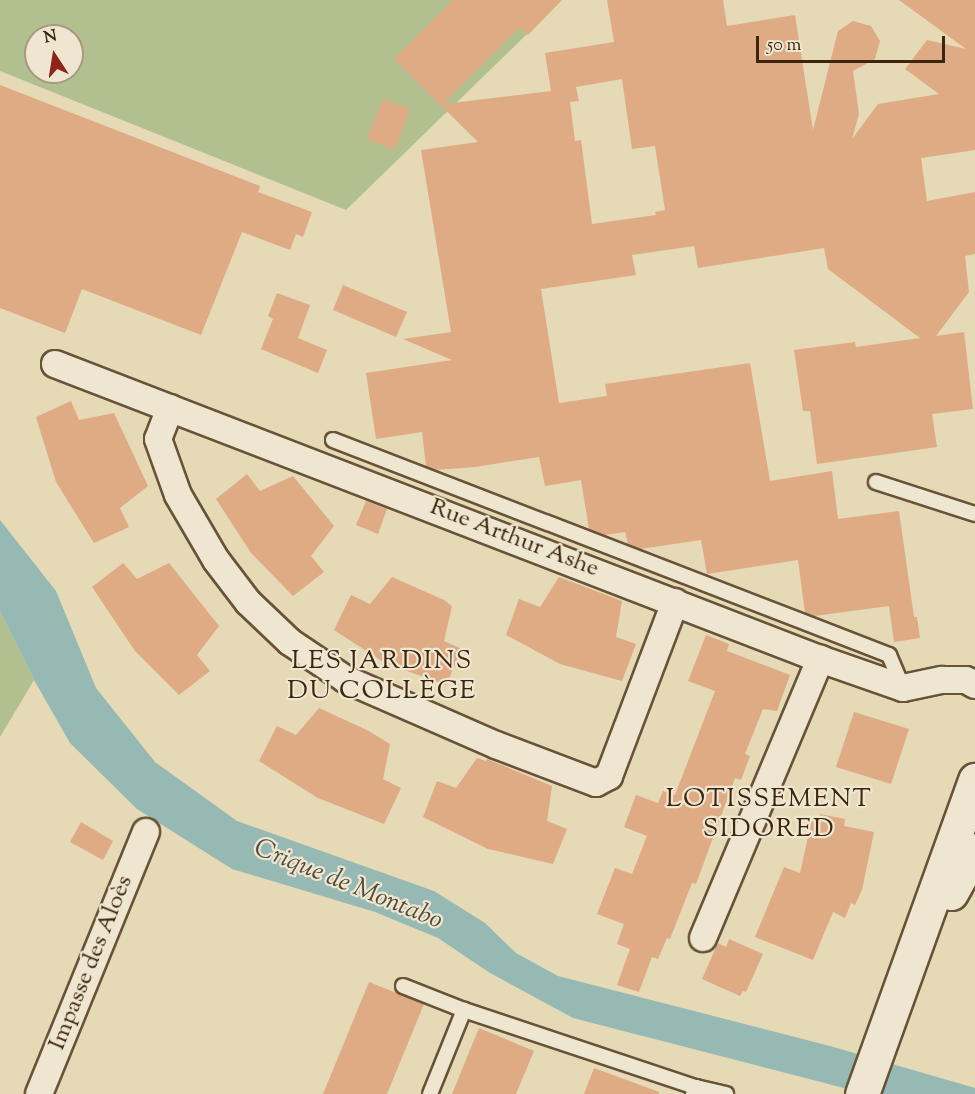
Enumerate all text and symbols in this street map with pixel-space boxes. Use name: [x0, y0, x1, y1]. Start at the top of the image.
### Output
north arrow: [24, 24, 84, 84]
scale bar: [759, 24, 948, 62]
text: N: [42, 25, 59, 50]
text: 50 m: [767, 33, 801, 59]
street label: Rue Arthur Ashe: [425, 494, 603, 584]
district label: LES JARDINS DU COLLÈGE: [287, 646, 477, 708]
district label: LOTISSEMENT SIDORED: [666, 784, 872, 846]
water label: Crique de Montabo: [249, 833, 447, 937]
street label: Impasse des Aloès: [44, 871, 140, 1055]

